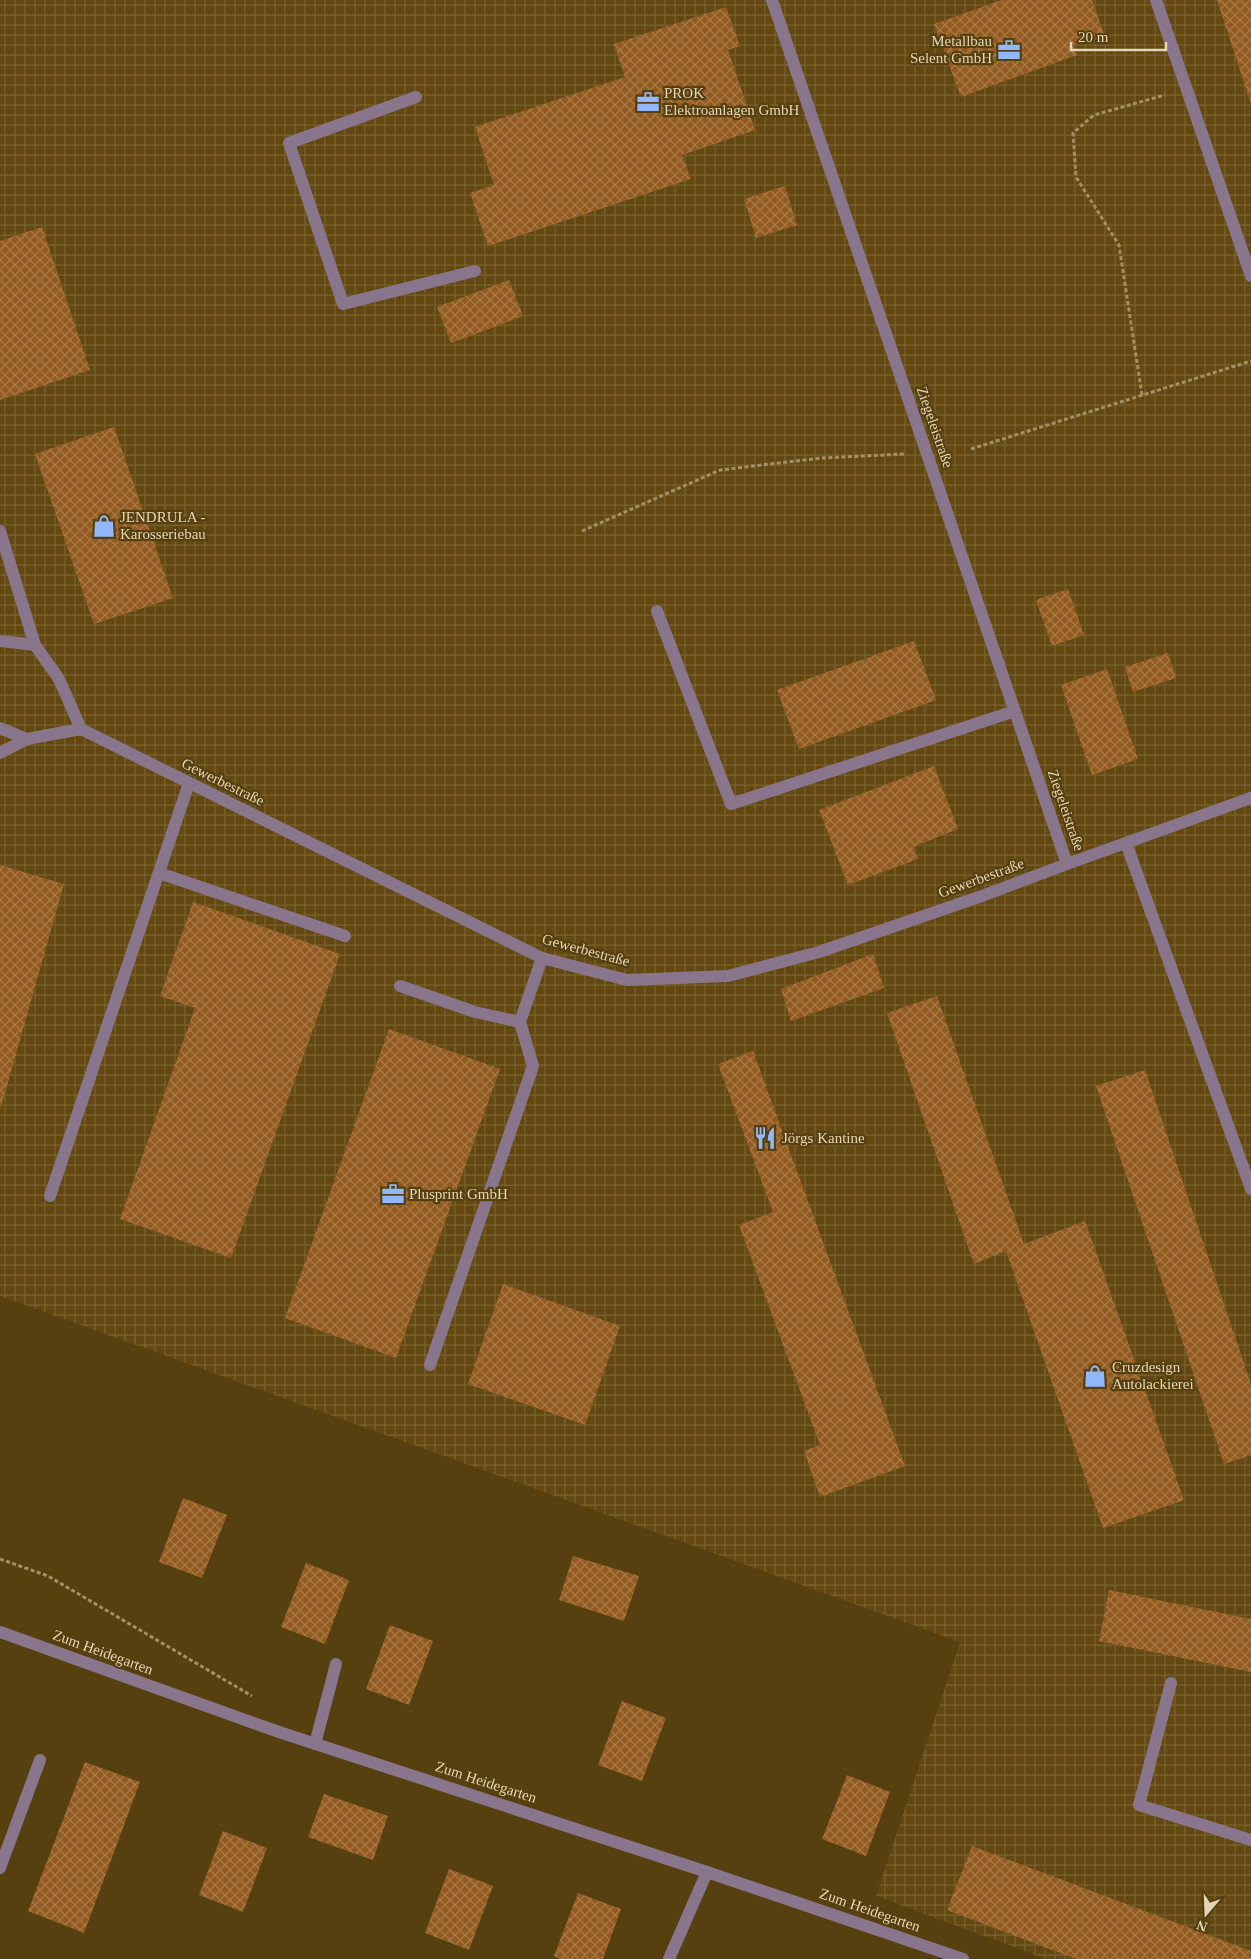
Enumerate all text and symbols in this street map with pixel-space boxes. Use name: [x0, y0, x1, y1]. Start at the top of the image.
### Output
scale bar: [1071, 20, 1166, 52]
text: 20 m: [1078, 29, 1109, 45]
place label: Metallbau Selent GmbH: [910, 33, 992, 66]
office icon: Metallbau Selent GmbH: [996, 37, 1022, 63]
place label: PROK Elektroanlagen GmbH: [664, 85, 800, 118]
office icon: PROK Elektroanlagen GmbH: [635, 89, 661, 115]
street label: Ziegeleistraße: [914, 384, 957, 470]
place label: JENDRULA - Karosseriebau: [120, 509, 206, 542]
shop icon: JENDRULA - Karosseriebau: [91, 513, 117, 539]
street label: Gewerbestraße: [179, 755, 267, 809]
street label: Ziegeleistraße: [1045, 767, 1088, 853]
street label: Gewerbestraße: [936, 855, 1026, 901]
street label: Gewerbestraße: [540, 931, 632, 969]
restaurant icon: Jörgs Kantine: [752, 1125, 778, 1151]
place label: Jörgs Kantine: [782, 1130, 865, 1146]
office icon: Plusprint GmbH: [380, 1181, 406, 1207]
place label: Plusprint GmbH: [409, 1186, 508, 1202]
place label: Cruzdesign Autolackierei: [1112, 1359, 1194, 1392]
shop icon: Cruzdesign Autolackierei: [1082, 1363, 1108, 1389]
street label: Zum Heidegarten: [51, 1626, 156, 1678]
street label: Zum Heidegarten: [433, 1758, 539, 1806]
street label: Zum Heidegarten: [818, 1885, 923, 1935]
north arrow: [1181, 1889, 1231, 1939]
text: N: [1195, 1917, 1209, 1935]

